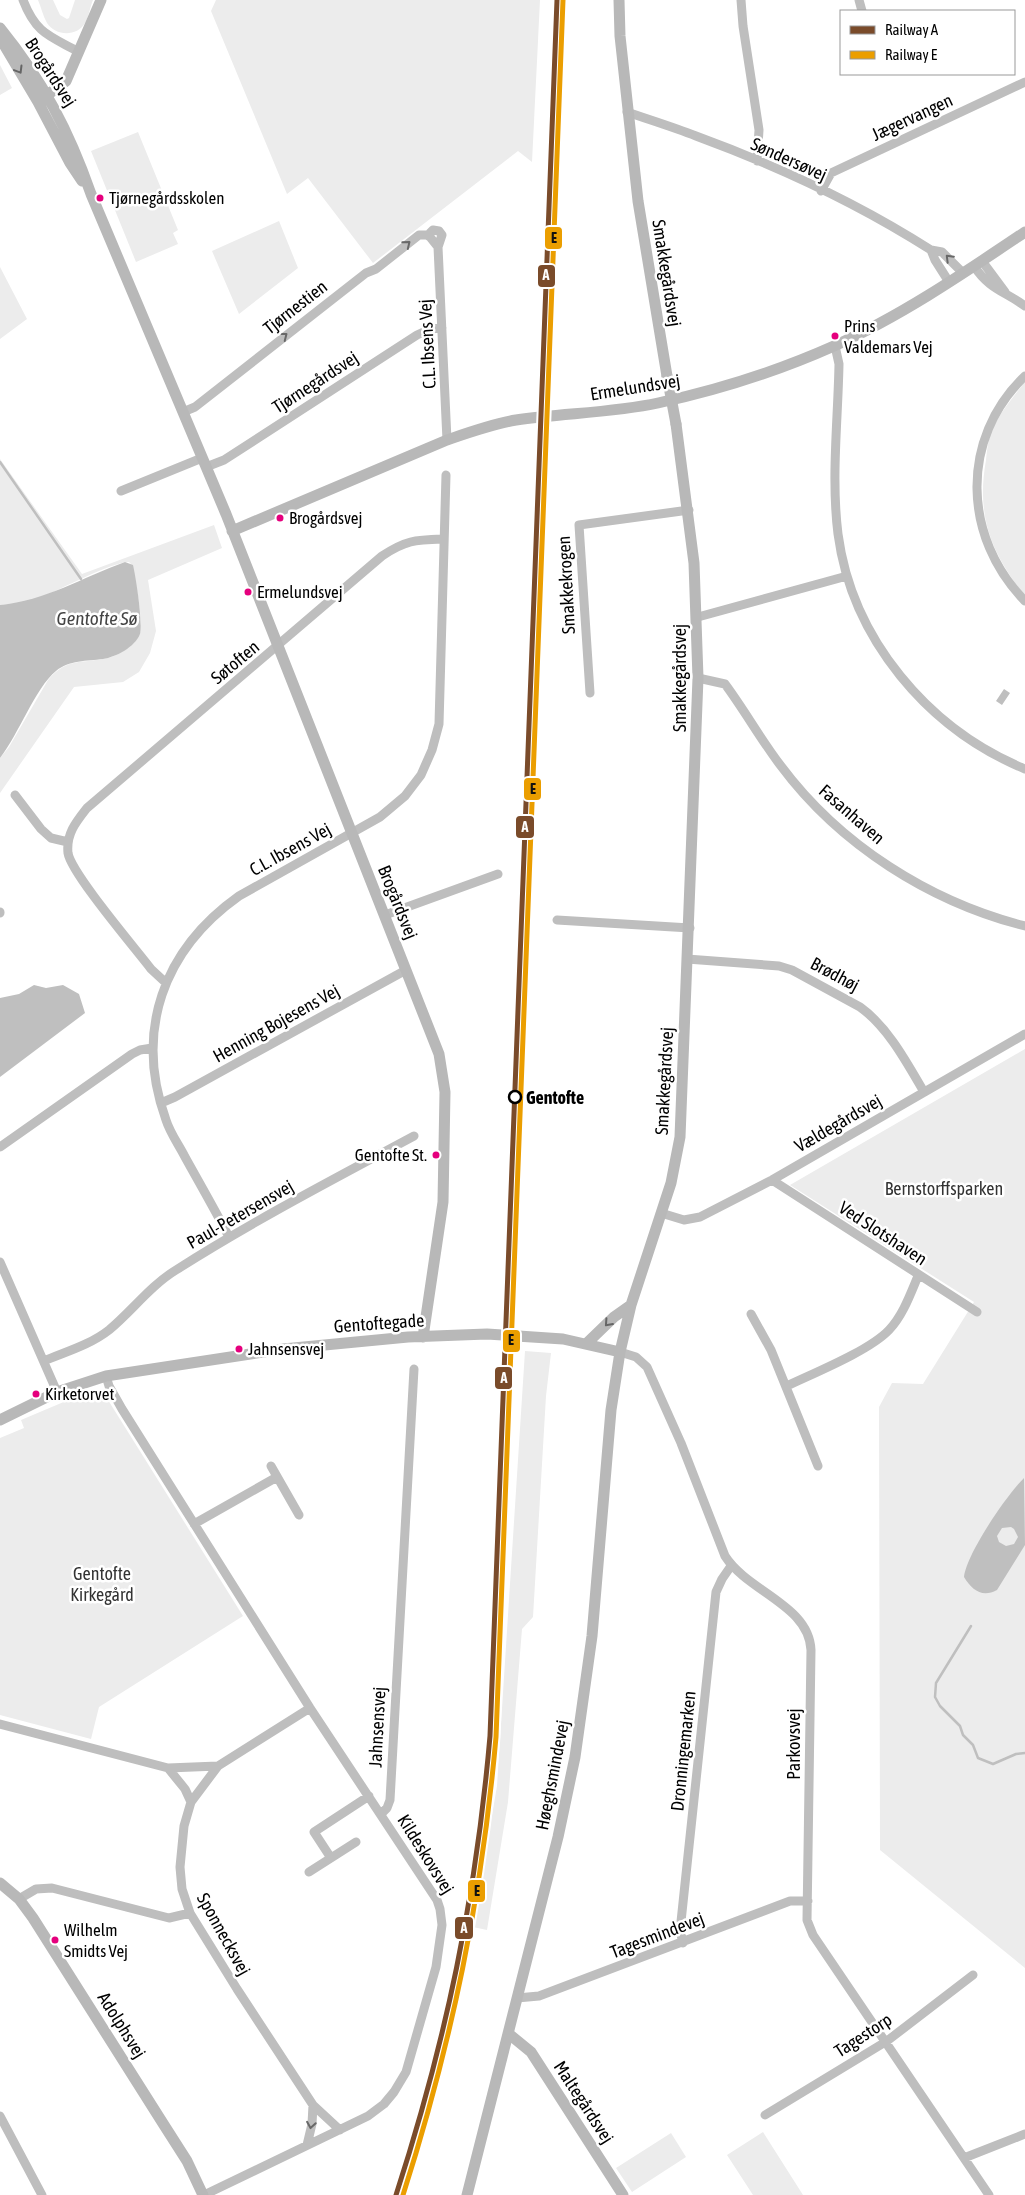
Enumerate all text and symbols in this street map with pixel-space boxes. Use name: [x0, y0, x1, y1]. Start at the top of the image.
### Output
legend: [840, 10, 1015, 75]
text: Railway A: [885, 21, 939, 38]
street label: Brogårdsvej: [21, 34, 81, 110]
text: Railway E: [885, 46, 938, 63]
one-way arrow: [13, 64, 23, 73]
street label: Jægervangen: [868, 89, 956, 145]
street label: Søndersøvej: [748, 133, 830, 185]
place label: Tjørnegårdsskolen: [109, 188, 224, 208]
marker: Tjørnegårdsskolen: [95, 193, 105, 203]
street label: Smakkegårdsvej: [648, 218, 686, 328]
line badge: E: [544, 226, 563, 250]
text: E: [551, 230, 557, 246]
one-way arrow: [401, 242, 410, 250]
one-way arrow: [946, 255, 955, 264]
line badge: A: [537, 264, 556, 288]
text: A: [542, 267, 550, 283]
street label: Tjørnestien: [259, 276, 331, 338]
street label: C.L. Ibsens Vej: [414, 299, 440, 389]
place label: Prins Valdemars Vej: [844, 316, 933, 357]
marker: Prins Valdemars Vej: [830, 331, 840, 341]
one-way arrow: [278, 334, 287, 342]
street label: Tjørnegårdsvej: [268, 347, 362, 417]
street label: Ermelundsvej: [589, 370, 681, 404]
place label: Brogårdsvej: [289, 508, 362, 528]
marker: Brogårdsvej: [275, 513, 285, 523]
street label: Smakkekrogen: [553, 535, 579, 635]
place label: Ermelundsvej: [257, 582, 343, 602]
marker: Ermelundsvej: [243, 587, 253, 597]
water label: Gentofte Sø: [57, 607, 137, 629]
street label: Smakkegårdsvej: [669, 624, 690, 732]
street label: Søtoften: [207, 636, 263, 688]
line badge: E: [523, 777, 542, 801]
street label: Fasanhaven: [815, 780, 889, 848]
text: E: [530, 781, 536, 797]
line badge: A: [515, 815, 535, 839]
street label: C.L. Ibsens Vej: [246, 818, 334, 880]
text: A: [521, 819, 529, 835]
street label: Brogårdsvej: [374, 862, 422, 942]
street label: Brødhøj: [807, 952, 863, 996]
street label: Henning Bojesens Vej: [209, 980, 343, 1066]
street label: Smakkegårdsvej: [651, 1027, 677, 1135]
place label: Gentofte: [526, 1087, 584, 1108]
marker: Gentofte: [508, 1090, 522, 1104]
street label: Vældegårdsvej: [791, 1090, 885, 1156]
place label: Gentofte St.: [355, 1145, 427, 1165]
marker: Gentofte St.: [431, 1150, 441, 1160]
street label: Paul-Petersensvej: [183, 1175, 297, 1253]
park label: Bernstorffsparken: [885, 1178, 1003, 1199]
street label: Ved Slotshaven: [835, 1197, 931, 1269]
street label: Gentoftegade: [333, 1309, 425, 1337]
one-way arrow: [605, 1318, 614, 1327]
line badge: E: [502, 1329, 521, 1353]
text: E: [508, 1332, 514, 1348]
place label: Jahnsensvej: [248, 1339, 324, 1359]
marker: Jahnsensvej: [234, 1344, 244, 1354]
line badge: A: [494, 1366, 513, 1390]
text: A: [500, 1370, 508, 1386]
place label: Kirketorvet: [45, 1384, 114, 1404]
marker: Kirketorvet: [31, 1389, 41, 1399]
park label: Gentofte Kirkegård: [70, 1563, 134, 1605]
street label: Jahnsensvej: [364, 1686, 390, 1768]
street label: Dronningemarken: [666, 1690, 700, 1812]
street label: Parkovsvej: [783, 1708, 804, 1780]
street label: Høeghsmindevej: [531, 1718, 573, 1832]
street label: Kildeskovsvej: [393, 1810, 459, 1898]
line badge: E: [467, 1879, 486, 1903]
text: E: [474, 1883, 480, 1899]
street label: Sponnecksvej: [193, 1889, 255, 1979]
street label: Tagesmindevej: [607, 1907, 707, 1963]
line badge: A: [454, 1916, 474, 1940]
place label: Wilhelm Smidts Vej: [64, 1920, 128, 1961]
text: A: [460, 1920, 468, 1936]
marker: Wilhelm Smidts Vej: [50, 1935, 60, 1945]
street label: Adolphsvej: [94, 1988, 150, 2062]
street label: Tagestorp: [830, 2009, 896, 2061]
street label: Maltegårdsvej: [550, 2057, 618, 2147]
one-way arrow: [306, 2122, 317, 2130]

